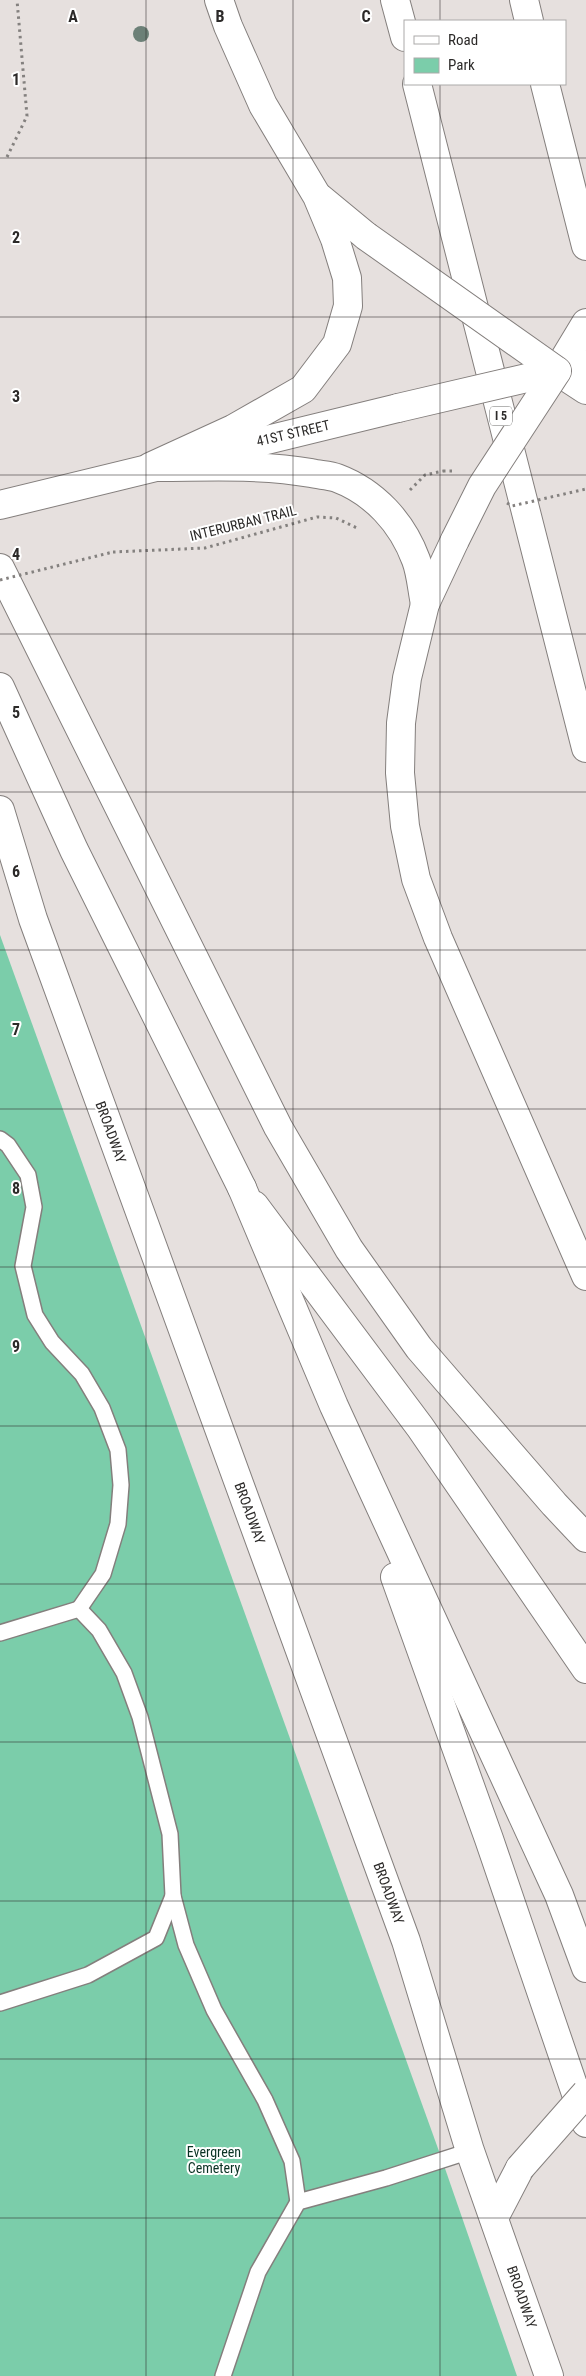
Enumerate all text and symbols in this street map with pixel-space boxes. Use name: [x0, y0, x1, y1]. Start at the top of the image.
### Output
text: A: [68, 7, 78, 26]
text: B: [216, 7, 225, 26]
text: C: [361, 7, 371, 26]
legend: [404, 20, 566, 85]
text: Road: [448, 31, 478, 49]
text: Park: [448, 56, 475, 74]
text: 1: [12, 70, 20, 89]
text: 2: [12, 228, 20, 247]
text: 3: [12, 387, 20, 406]
road number: I 5: [490, 406, 512, 426]
street label: 41ST STREET: [255, 417, 331, 449]
street label: INTERURBAN TRAIL: [188, 502, 298, 544]
text: 4: [12, 545, 20, 564]
text: 5: [12, 703, 20, 722]
text: 6: [12, 862, 20, 881]
text: 7: [12, 1020, 20, 1039]
street label: BROADWAY: [92, 1099, 130, 1166]
text: 8: [12, 1179, 20, 1198]
text: 9: [12, 1337, 20, 1356]
street label: BROADWAY: [231, 1480, 269, 1547]
street label: BROADWAY: [370, 1860, 408, 1927]
park label: Evergreen Cemetery: [187, 2144, 241, 2176]
street label: BROADWAY: [504, 2264, 540, 2331]

